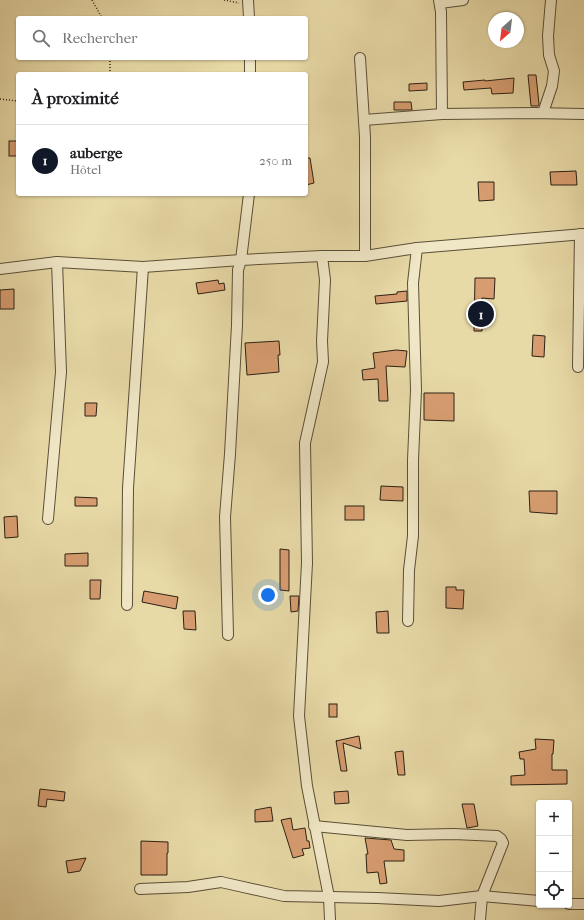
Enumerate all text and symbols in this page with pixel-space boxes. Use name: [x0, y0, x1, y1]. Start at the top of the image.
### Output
north arrow: [488, 12, 524, 48]
search box: [16, 16, 308, 60]
icon: search: [30, 27, 52, 49]
text: Rechercher: [62, 29, 137, 47]
text: À proximité: [32, 88, 119, 108]
text: auberge: [70, 144, 122, 162]
text: 1: [43, 153, 47, 168]
text: 250 m: [259, 153, 292, 168]
text: Hôtel: [70, 162, 101, 177]
pin: 1: [468, 299, 494, 329]
your location: [258, 585, 278, 605]
map controls: [536, 800, 572, 908]
button: +: [536, 800, 572, 836]
button: −: [536, 836, 572, 872]
button: locate: [536, 872, 572, 908]

